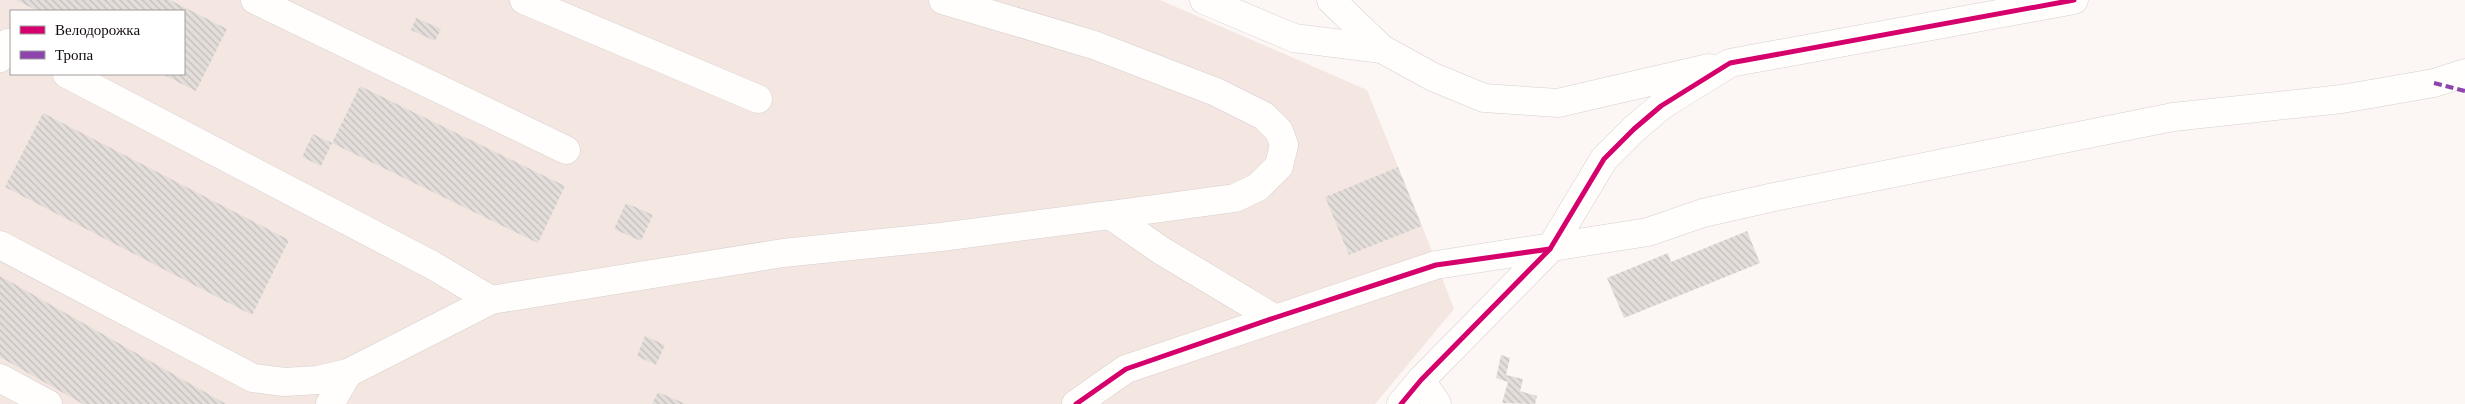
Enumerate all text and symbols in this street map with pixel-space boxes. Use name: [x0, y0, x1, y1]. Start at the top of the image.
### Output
legend: [10, 10, 185, 75]
text: Велодорожка: [55, 22, 140, 38]
text: Тропа: [55, 47, 94, 63]

